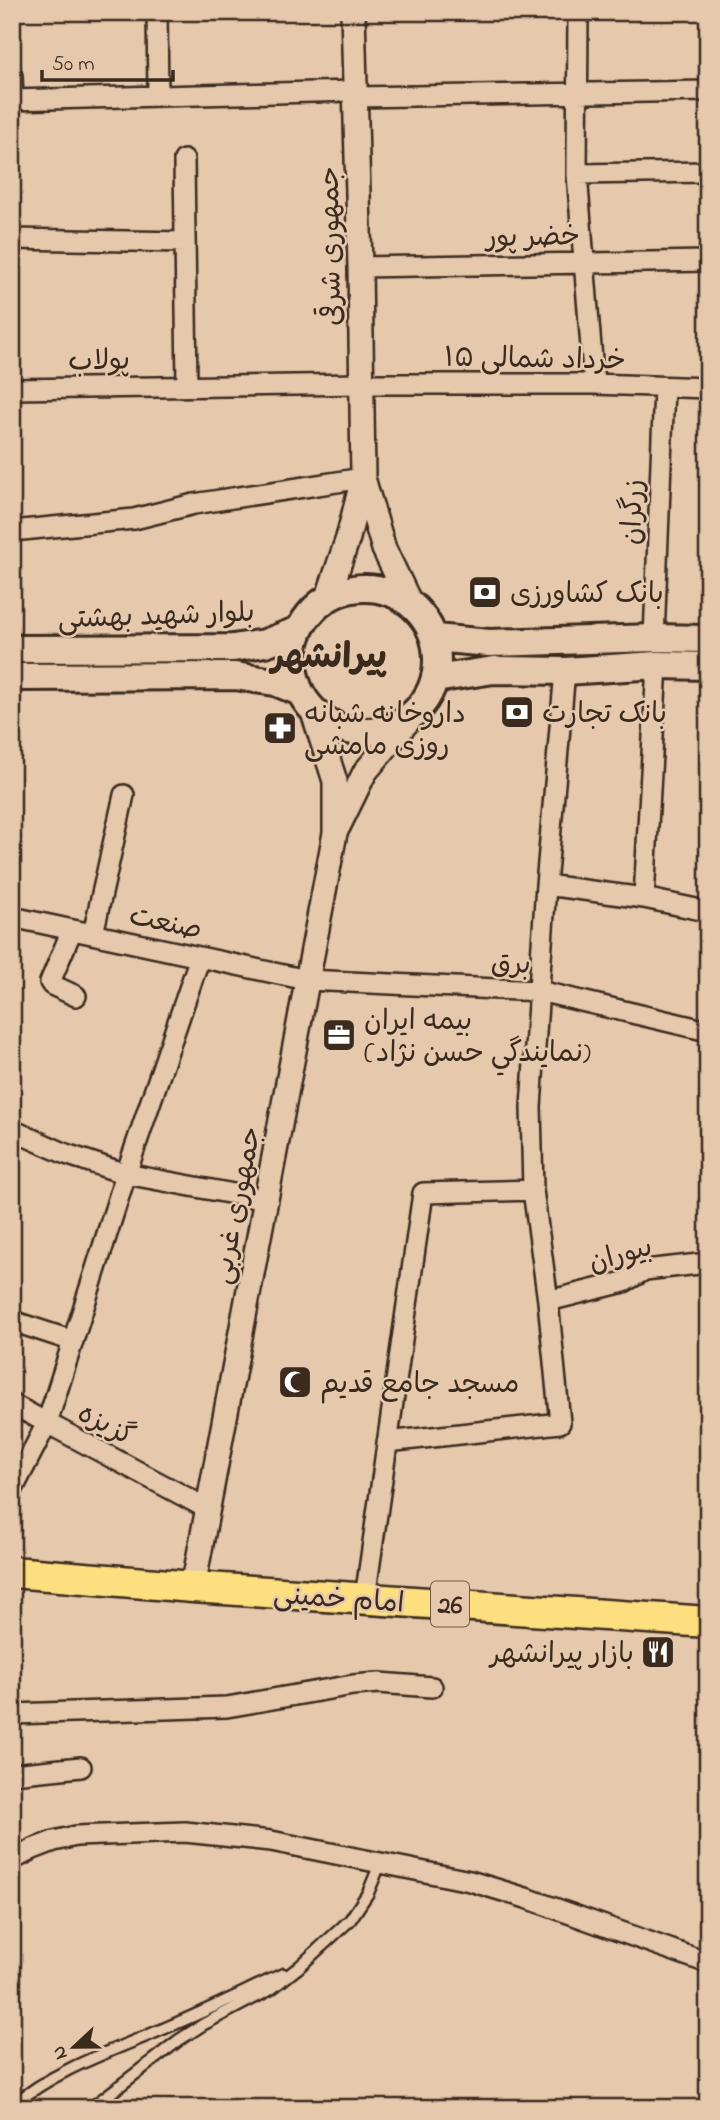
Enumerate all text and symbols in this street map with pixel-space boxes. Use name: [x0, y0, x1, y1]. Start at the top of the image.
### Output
scale bar: [42, 38, 173, 82]
text: 50 m: [52, 50, 95, 80]
street label: جمهوری شرقی: [311, 166, 354, 326]
street label: خضر پور: [484, 217, 580, 260]
street label: ۱۵ خرداد شمالی: [444, 338, 626, 383]
street label: پولاب: [68, 341, 130, 384]
street label: زرگران: [613, 478, 656, 546]
bank icon: بانک کشاورزی: [466, 573, 504, 611]
place label: بانک کشاورزی: [510, 575, 664, 616]
street label: بلوار شهید بهشتی: [57, 594, 255, 641]
district label: پیرانشهر: [268, 633, 387, 684]
bank icon: بانک تجارت: [498, 693, 536, 731]
place label: داروخانه شبانه روزی مامشی: [304, 695, 466, 768]
place label: بانک تجارت: [542, 695, 667, 736]
pharmacy icon: داروخانه شبانه روزی مامشی: [261, 709, 299, 747]
street label: صنعت: [125, 897, 206, 952]
street label: برق: [490, 944, 532, 987]
place label: بيمه ايران (نمايندگي حسن نژاد): [364, 1002, 591, 1076]
office icon: بيمه ايران (نمايندگي حسن نژاد): [320, 1016, 358, 1054]
street label: جمهوری غربی: [203, 1123, 274, 1288]
street label: بیوران: [584, 1228, 658, 1285]
mosque icon: مسجد جامع قدیم: [276, 1363, 314, 1401]
place label: مسجد جامع قدیم: [320, 1365, 519, 1406]
street label: گزیزه: [70, 1394, 141, 1458]
street label: امام خمینی: [272, 1575, 406, 1626]
road number: 26: [431, 1582, 469, 1626]
restaurant icon: بازار پیرانشهر: [639, 1633, 677, 1671]
place label: بازار پیرانشهر: [488, 1635, 634, 1676]
north arrow: [38, 2011, 108, 2082]
text: N: [46, 2041, 75, 2063]

